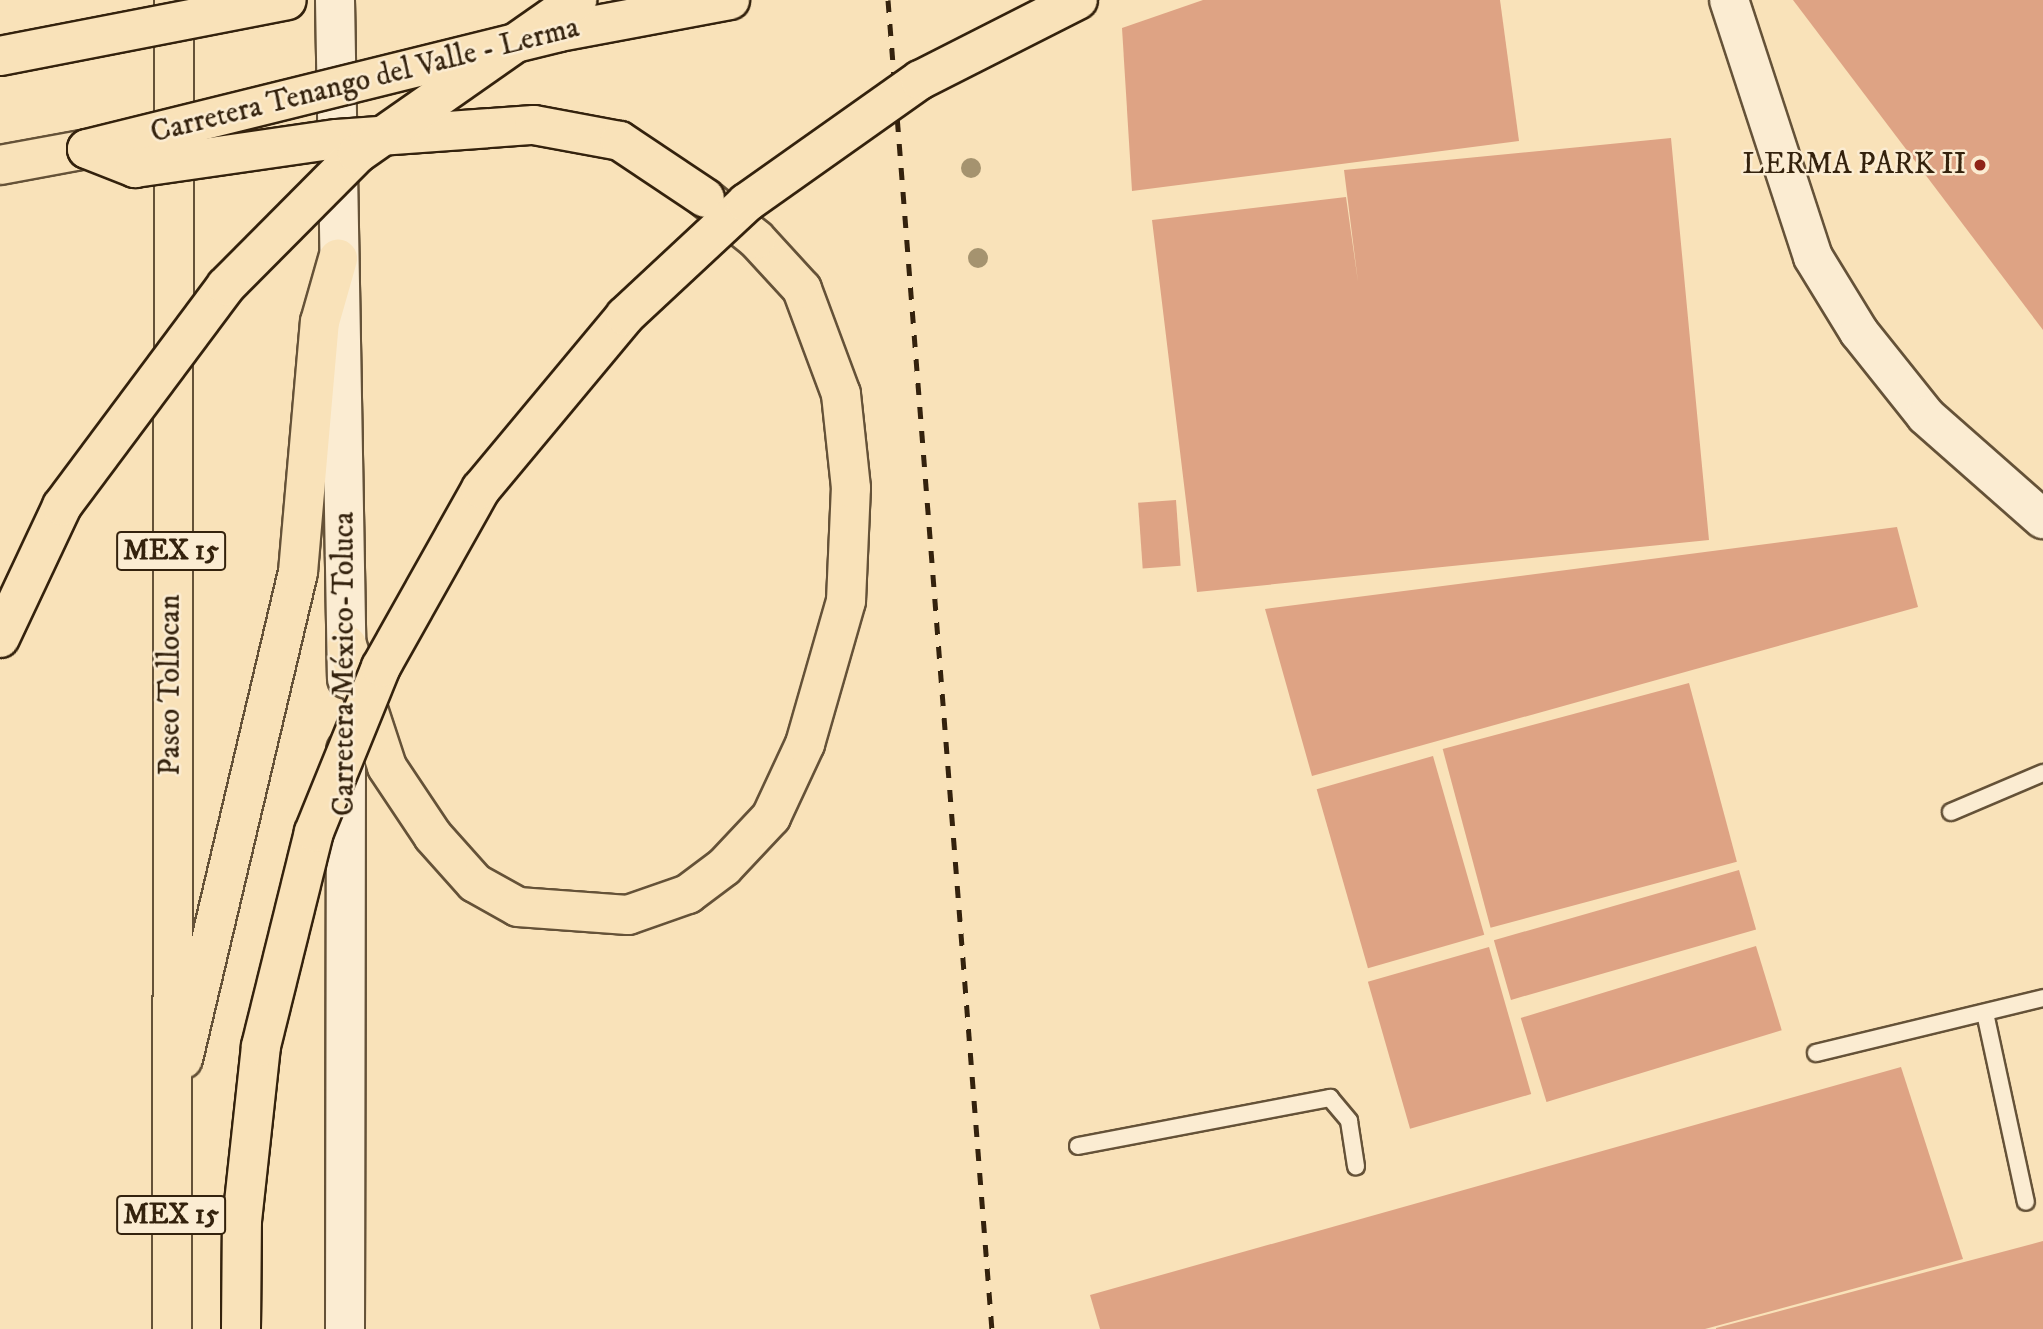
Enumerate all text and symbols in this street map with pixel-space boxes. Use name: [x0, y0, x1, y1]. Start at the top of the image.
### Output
street label: Carretera Tenango del Valle - Lerma: [147, 10, 583, 152]
place label: LERMA PARK II: [1742, 147, 1966, 183]
marker: LERMA PARK II: [1972, 157, 1988, 173]
street label: Carretera México-Toluca: [327, 512, 363, 816]
road number: MEX 15: [115, 526, 227, 576]
street label: Paseo Tollocan: [153, 594, 189, 776]
road number: MEX 15: [115, 1190, 227, 1240]

